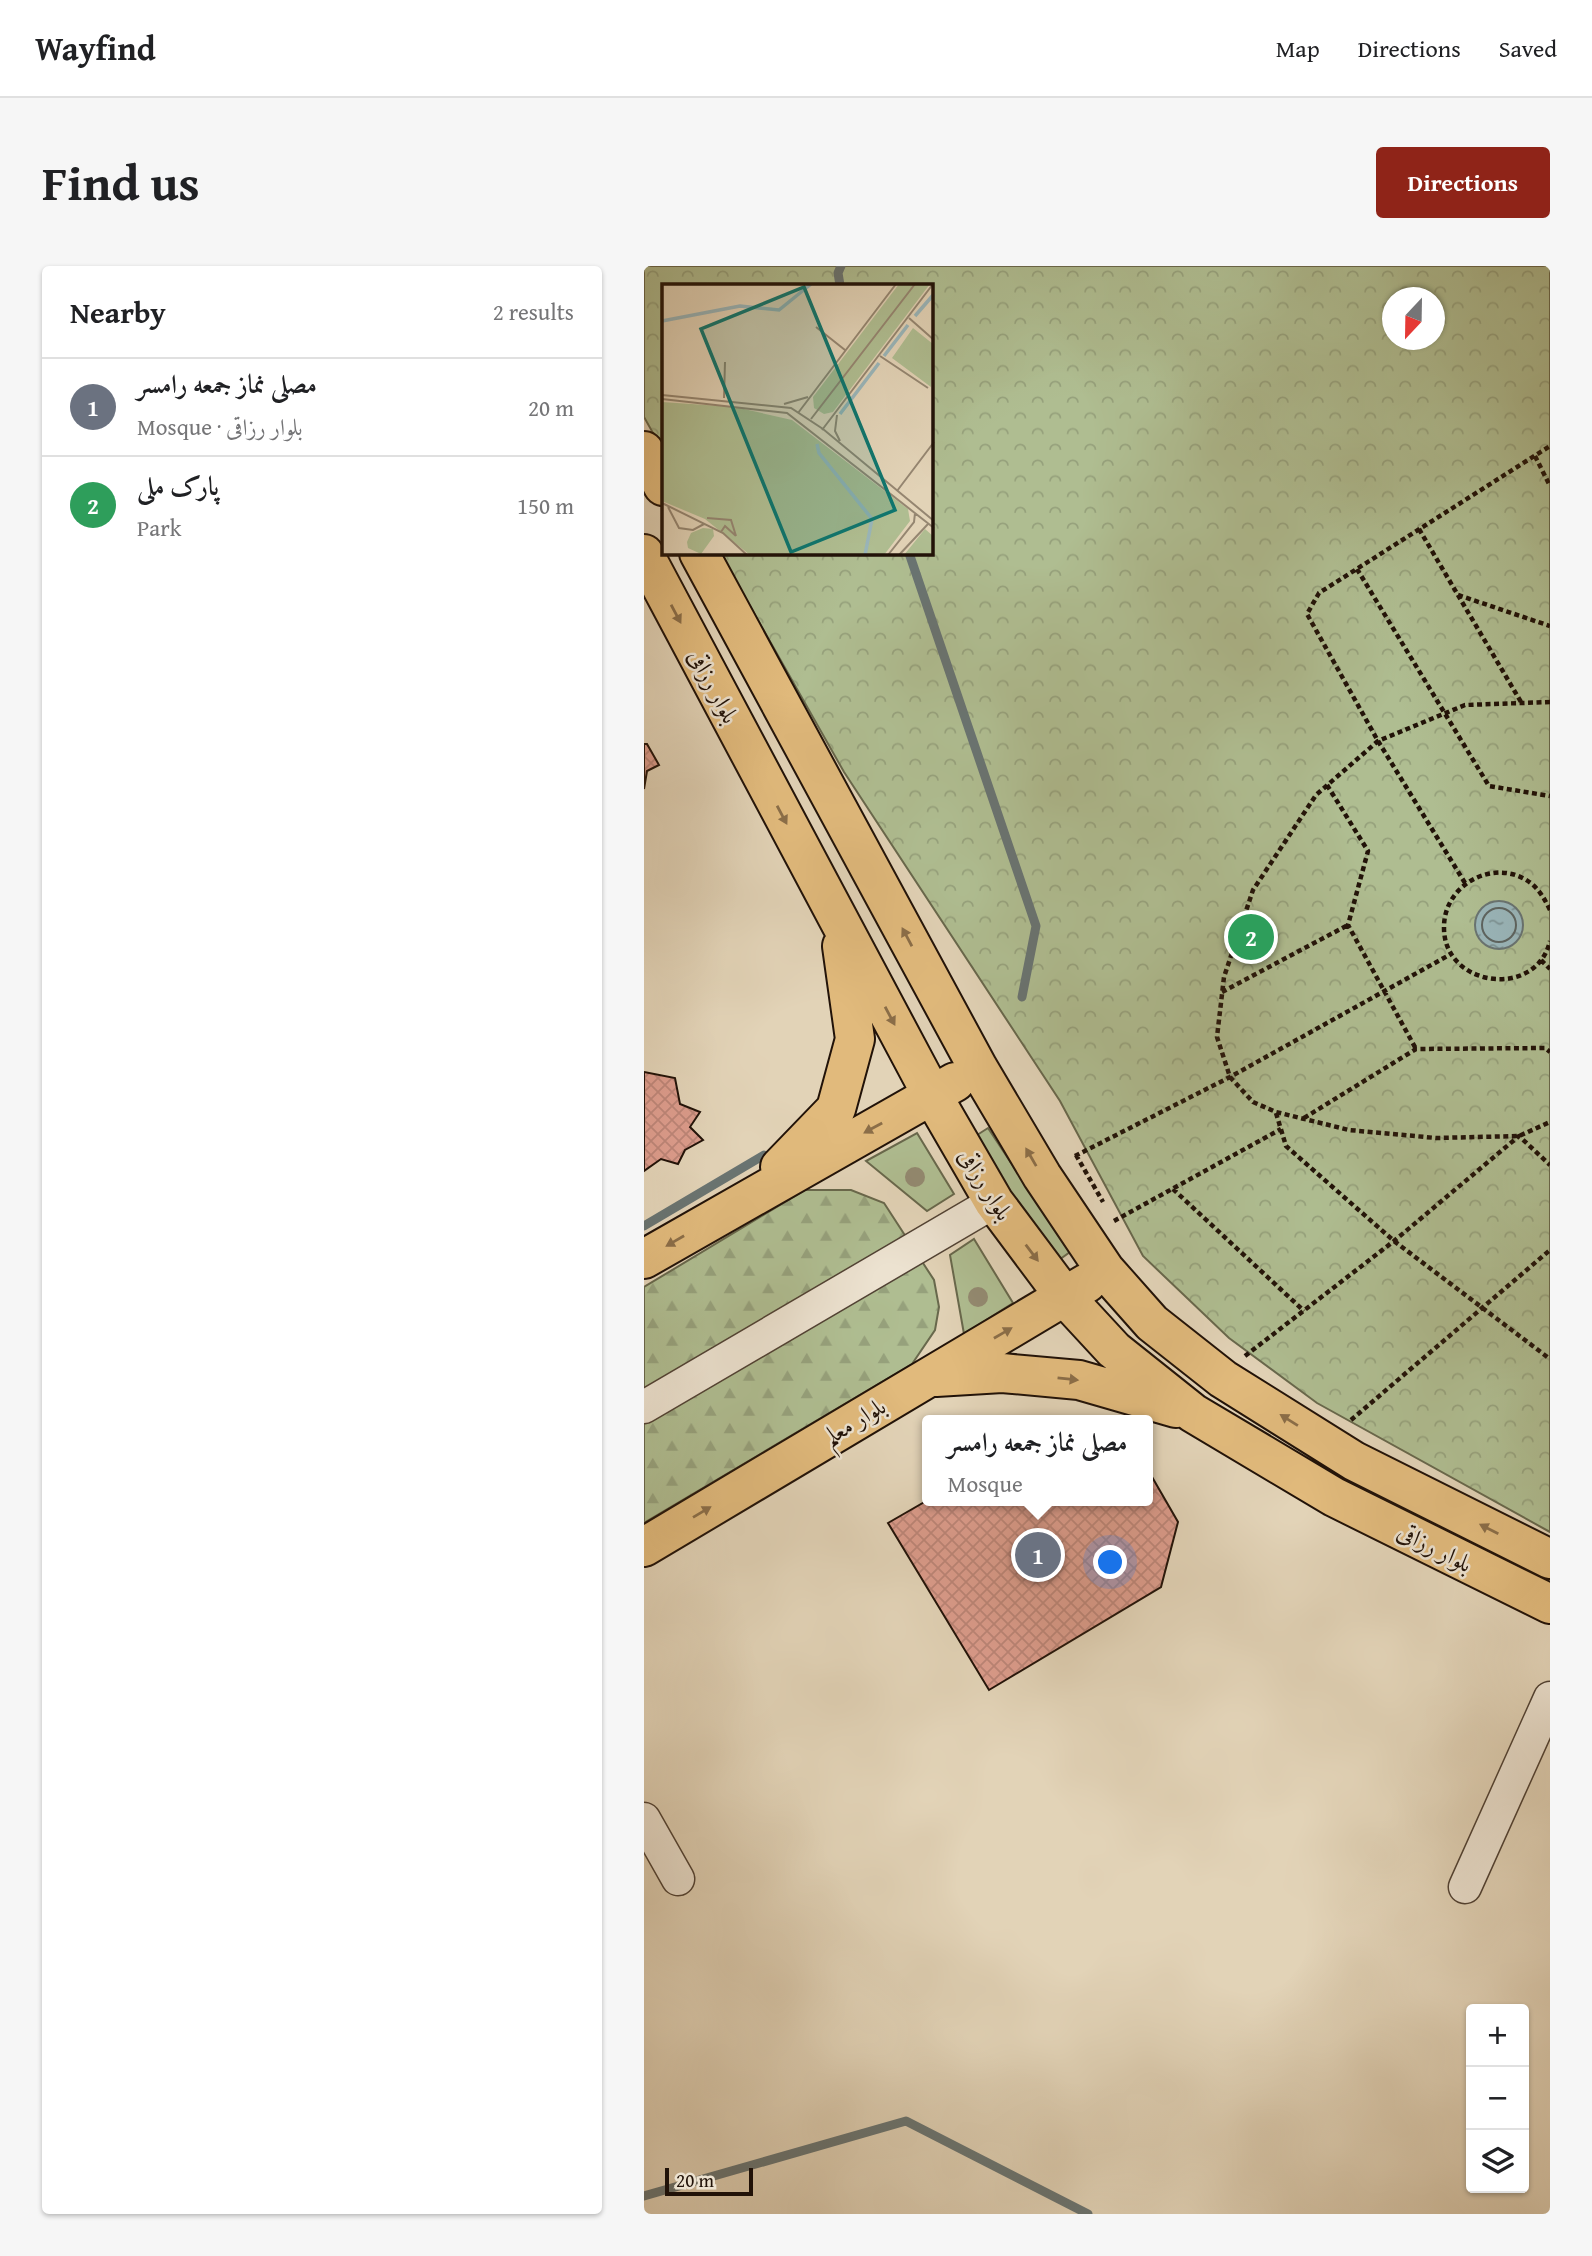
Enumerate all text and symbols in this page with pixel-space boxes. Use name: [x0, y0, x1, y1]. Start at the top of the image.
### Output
text: Wayfind: [35, 24, 156, 72]
text: Map: [1276, 31, 1320, 66]
text: Directions: [1358, 31, 1461, 66]
text: Saved: [1499, 31, 1557, 66]
text: Find us: [42, 146, 200, 218]
button: Directions: [1376, 147, 1550, 218]
inset map: [662, 284, 933, 555]
north arrow: [1382, 287, 1445, 350]
text: Nearby: [70, 290, 166, 334]
text: 2 results: [493, 295, 574, 328]
text: مصلی نماز جمعه رامسر: [137, 364, 317, 403]
text: 1: [87, 391, 99, 424]
text: 20 m: [528, 391, 574, 424]
text: Mosque · بلوار رزاقی: [137, 410, 303, 443]
text: پارک ملی: [137, 466, 219, 505]
text: 2: [87, 489, 99, 522]
text: 150 m: [517, 489, 574, 522]
text: Park: [137, 511, 181, 544]
one-way arrow: [670, 605, 682, 624]
street label: بلوار رزاقی: [680, 643, 748, 729]
one-way arrow: [776, 806, 788, 826]
pin: 2: [1228, 911, 1274, 963]
one-way arrow: [901, 927, 913, 947]
one-way arrow: [884, 1006, 895, 1026]
one-way arrow: [863, 1122, 883, 1134]
street label: بلوار رزاقی: [950, 1141, 1022, 1227]
one-way arrow: [1024, 1147, 1037, 1166]
one-way arrow: [666, 1235, 685, 1247]
one-way arrow: [1024, 1243, 1039, 1261]
one-way arrow: [994, 1327, 1013, 1339]
one-way arrow: [1057, 1374, 1079, 1385]
street label: بلوار معلم: [816, 1388, 896, 1460]
one-way arrow: [1279, 1414, 1299, 1427]
popup: [922, 1415, 1153, 1506]
text: مصلی نماز جمعه رامسر: [948, 1422, 1127, 1461]
text: Mosque: [948, 1467, 1023, 1500]
one-way arrow: [693, 1506, 712, 1518]
street label: بلوار رزاقی: [1391, 1513, 1479, 1581]
one-way arrow: [1479, 1523, 1499, 1534]
pin: 1: [1015, 1529, 1061, 1581]
your location: [1093, 1545, 1127, 1579]
map controls: [1466, 2004, 1529, 2193]
button: +: [1466, 2004, 1529, 2067]
button: −: [1466, 2067, 1529, 2130]
button: layers: [1466, 2130, 1529, 2193]
scale bar: [665, 2165, 752, 2197]
text: 20 m: [676, 2166, 714, 2194]

